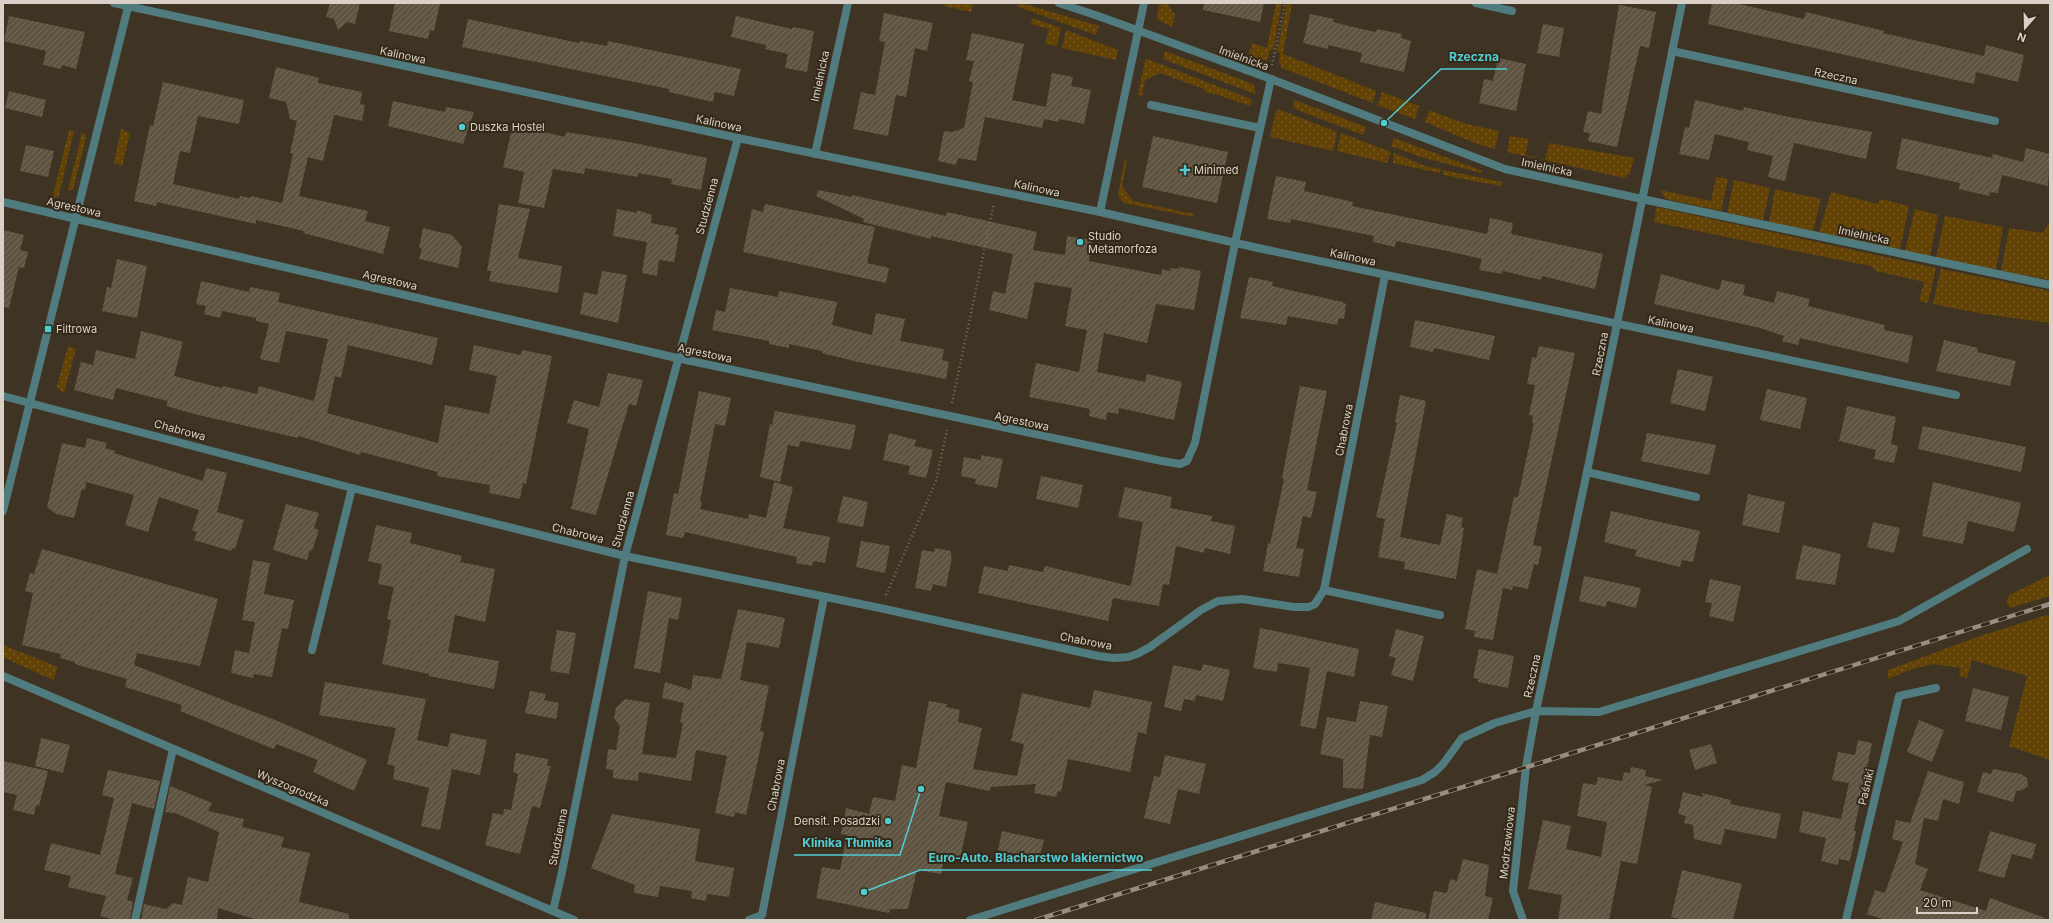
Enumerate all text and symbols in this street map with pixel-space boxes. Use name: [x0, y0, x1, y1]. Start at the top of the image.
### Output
north arrow: [2005, 8, 2045, 48]
text: N: [2015, 29, 2028, 45]
street label: Kalinowa: [379, 43, 427, 67]
street label: Imielnicka: [1217, 43, 1271, 73]
callout: Rzeczna: [1441, 45, 1507, 69]
street label: Imielnicka: [808, 49, 832, 103]
text: Rzeczna: [1449, 49, 1499, 64]
street label: Rzeczna: [1813, 65, 1859, 87]
street label: Kalinowa: [695, 111, 743, 135]
place label: Duszka Hostel: [470, 120, 545, 134]
marker: Duszka Hostel: [457, 122, 467, 132]
street label: Imielnicka: [1520, 155, 1574, 179]
place label: Minimed: [1194, 163, 1239, 177]
marker: Minimed: [1179, 164, 1191, 176]
street label: Studzienna: [693, 176, 721, 236]
street label: Kalinowa: [1013, 176, 1061, 200]
street label: Agrestowa: [45, 194, 103, 220]
street label: Imielnicka: [1837, 223, 1891, 247]
place label: Studio Metamorfoza: [1088, 229, 1157, 256]
marker: Studio Metamorfoza: [1075, 237, 1085, 247]
street label: Kalinowa: [1329, 245, 1377, 269]
street label: Agrestowa: [361, 267, 419, 293]
street label: Kalinowa: [1647, 312, 1695, 336]
place label: Filtrowa: [56, 322, 97, 336]
marker: Filtrowa: [43, 324, 53, 334]
street label: Rzeczna: [1589, 331, 1611, 377]
street label: Agrestowa: [676, 340, 734, 366]
street label: Chabrowa: [1332, 403, 1356, 457]
street label: Agrestowa: [993, 408, 1051, 434]
street label: Chabrowa: [153, 416, 207, 444]
street label: Studzienna: [609, 489, 637, 549]
street label: Chabrowa: [551, 520, 605, 546]
street label: Chabrowa: [1059, 629, 1113, 653]
street label: Rzeczna: [1521, 653, 1543, 699]
street label: Chabrowa: [764, 758, 788, 812]
street label: Wyszogrodzka: [255, 766, 331, 810]
street label: Paśniki: [1855, 767, 1877, 807]
street label: Modrzewiowa: [1496, 806, 1518, 880]
street label: Studzienna: [546, 807, 570, 867]
place label: Densit. Posadzki: [794, 814, 880, 828]
marker: Densit. Posadzki: [883, 816, 893, 826]
callout: Klinika Tłumika: [794, 831, 900, 855]
text: Klinika Tłumika: [802, 835, 892, 850]
callout: Euro-Auto. Blacharstwo lakiernictwo: [920, 846, 1152, 870]
text: Euro-Auto. Blacharstwo lakiernictwo: [929, 850, 1143, 865]
scale bar: [1917, 889, 1977, 915]
text: 20 m: [1923, 895, 1952, 910]

